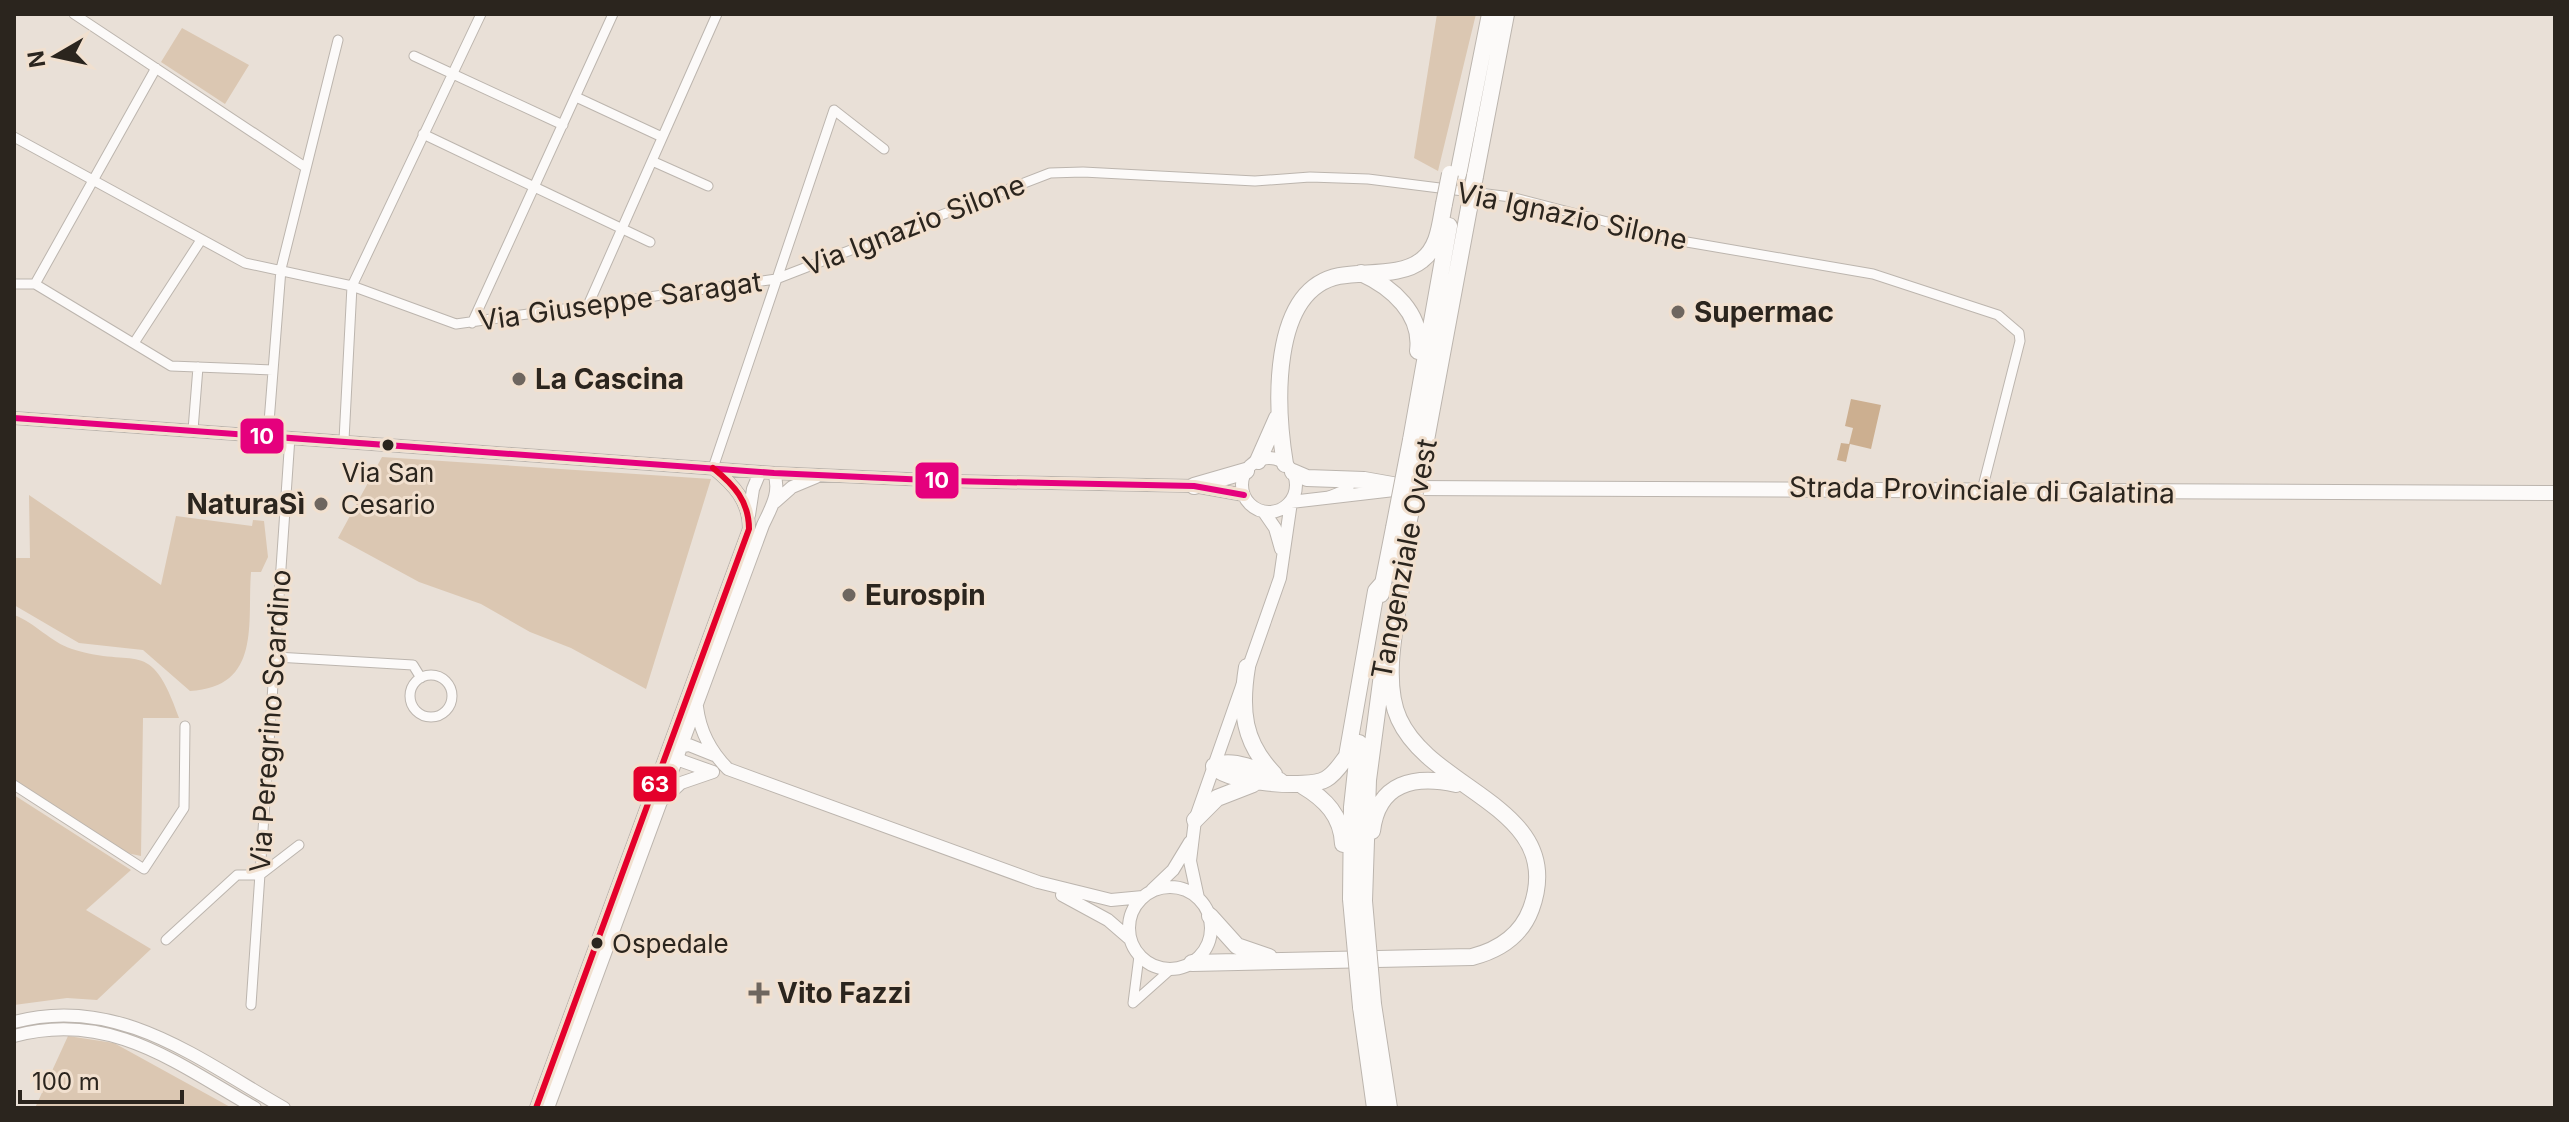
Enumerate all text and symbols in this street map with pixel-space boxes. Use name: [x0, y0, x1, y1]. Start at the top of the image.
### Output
north arrow: [16, 16, 96, 96]
text: N: [22, 49, 50, 69]
street label: Via Ignazio Silone: [798, 167, 1030, 283]
street label: Via Ignazio Silone: [1454, 175, 1690, 257]
street label: Via Giuseppe Saragat: [476, 264, 764, 338]
place label: Supermac: [1694, 295, 1834, 329]
marker: Supermac: [1669, 303, 1687, 321]
place label: La Cascina: [535, 362, 684, 396]
marker: La Cascina: [510, 370, 528, 388]
line badge: 10: [239, 417, 285, 455]
text: 10: [250, 423, 274, 449]
street label: Tangenziale Ovest: [1364, 436, 1444, 682]
marker: Via San Cesario: [380, 437, 396, 453]
place label: Via San Cesario: [341, 457, 435, 520]
line badge: 10: [914, 461, 960, 500]
text: 10: [925, 467, 949, 493]
street label: Strada Provinciale di Galatina: [1789, 470, 2175, 510]
place label: NaturaSì: [187, 487, 305, 521]
marker: NaturaSì: [312, 495, 330, 513]
street label: Via Peregrino Scardino: [242, 568, 298, 874]
place label: Eurospin: [865, 578, 986, 612]
marker: Eurospin: [840, 586, 858, 604]
line badge: 63: [632, 765, 678, 803]
text: 63: [641, 771, 669, 797]
place label: Ospedale: [612, 928, 729, 959]
marker: Ospedale: [589, 935, 605, 951]
place label: Vito Fazzi: [777, 976, 911, 1010]
marker: Vito Fazzi: [748, 982, 770, 1004]
scale bar: [20, 1054, 182, 1104]
text: 100 m: [32, 1067, 100, 1096]

